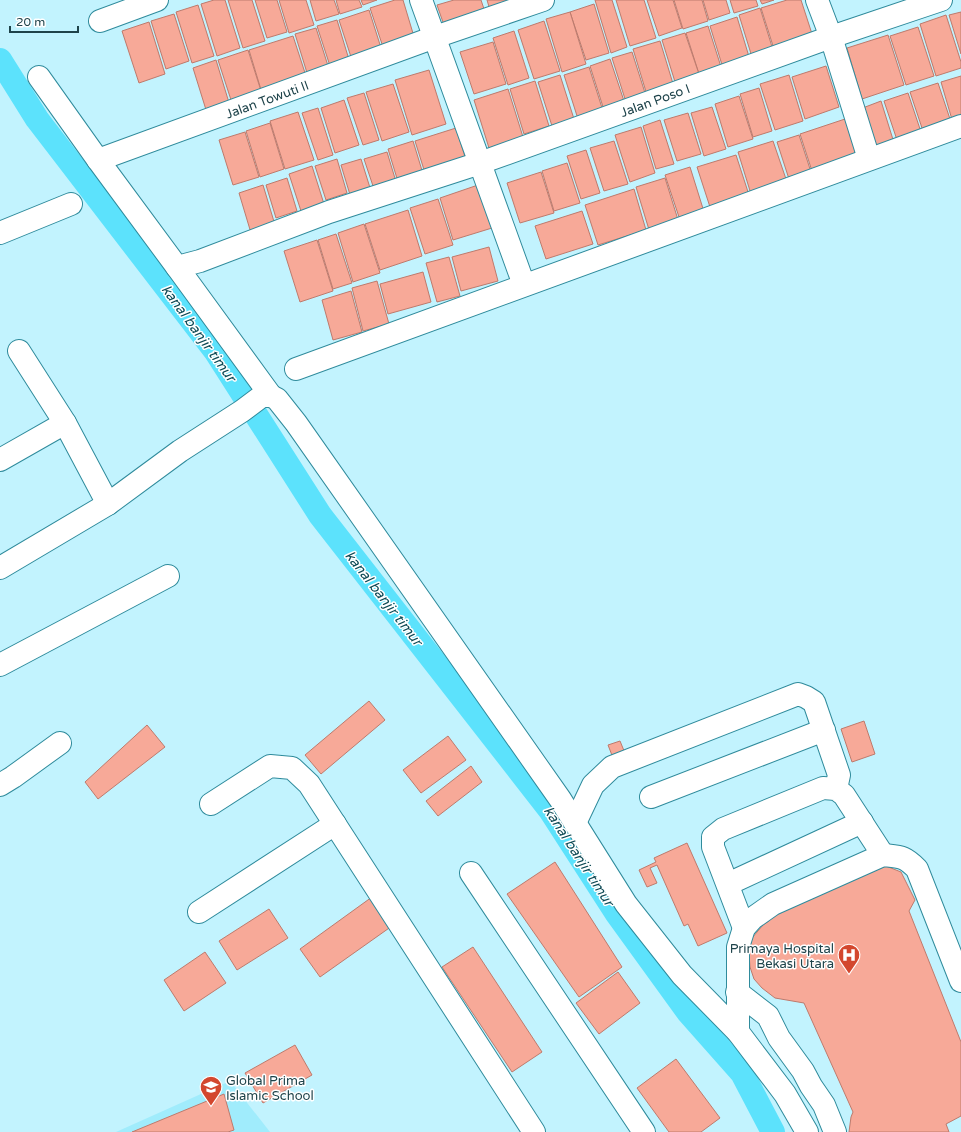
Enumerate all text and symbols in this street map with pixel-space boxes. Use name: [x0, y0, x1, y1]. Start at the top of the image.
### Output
scale bar: [10, 8, 78, 34]
text: 20 m: [16, 15, 45, 29]
street label: Jalan Towuti II: [224, 77, 311, 122]
street label: Jalan Poso I: [618, 81, 692, 121]
water label: kanal banjir timur: [158, 282, 240, 386]
water label: kanal banjir timur: [341, 547, 427, 650]
water label: kanal banjir timur: [540, 803, 618, 911]
place label: Primaya Hospital Bekasi Utara: [730, 941, 834, 972]
hospital icon: Primaya Hospital Bekasi Utara: [836, 942, 862, 975]
place label: Global Prima Islamic School: [226, 1073, 314, 1104]
school or university icon: Global Prima Islamic School: [198, 1074, 224, 1107]

